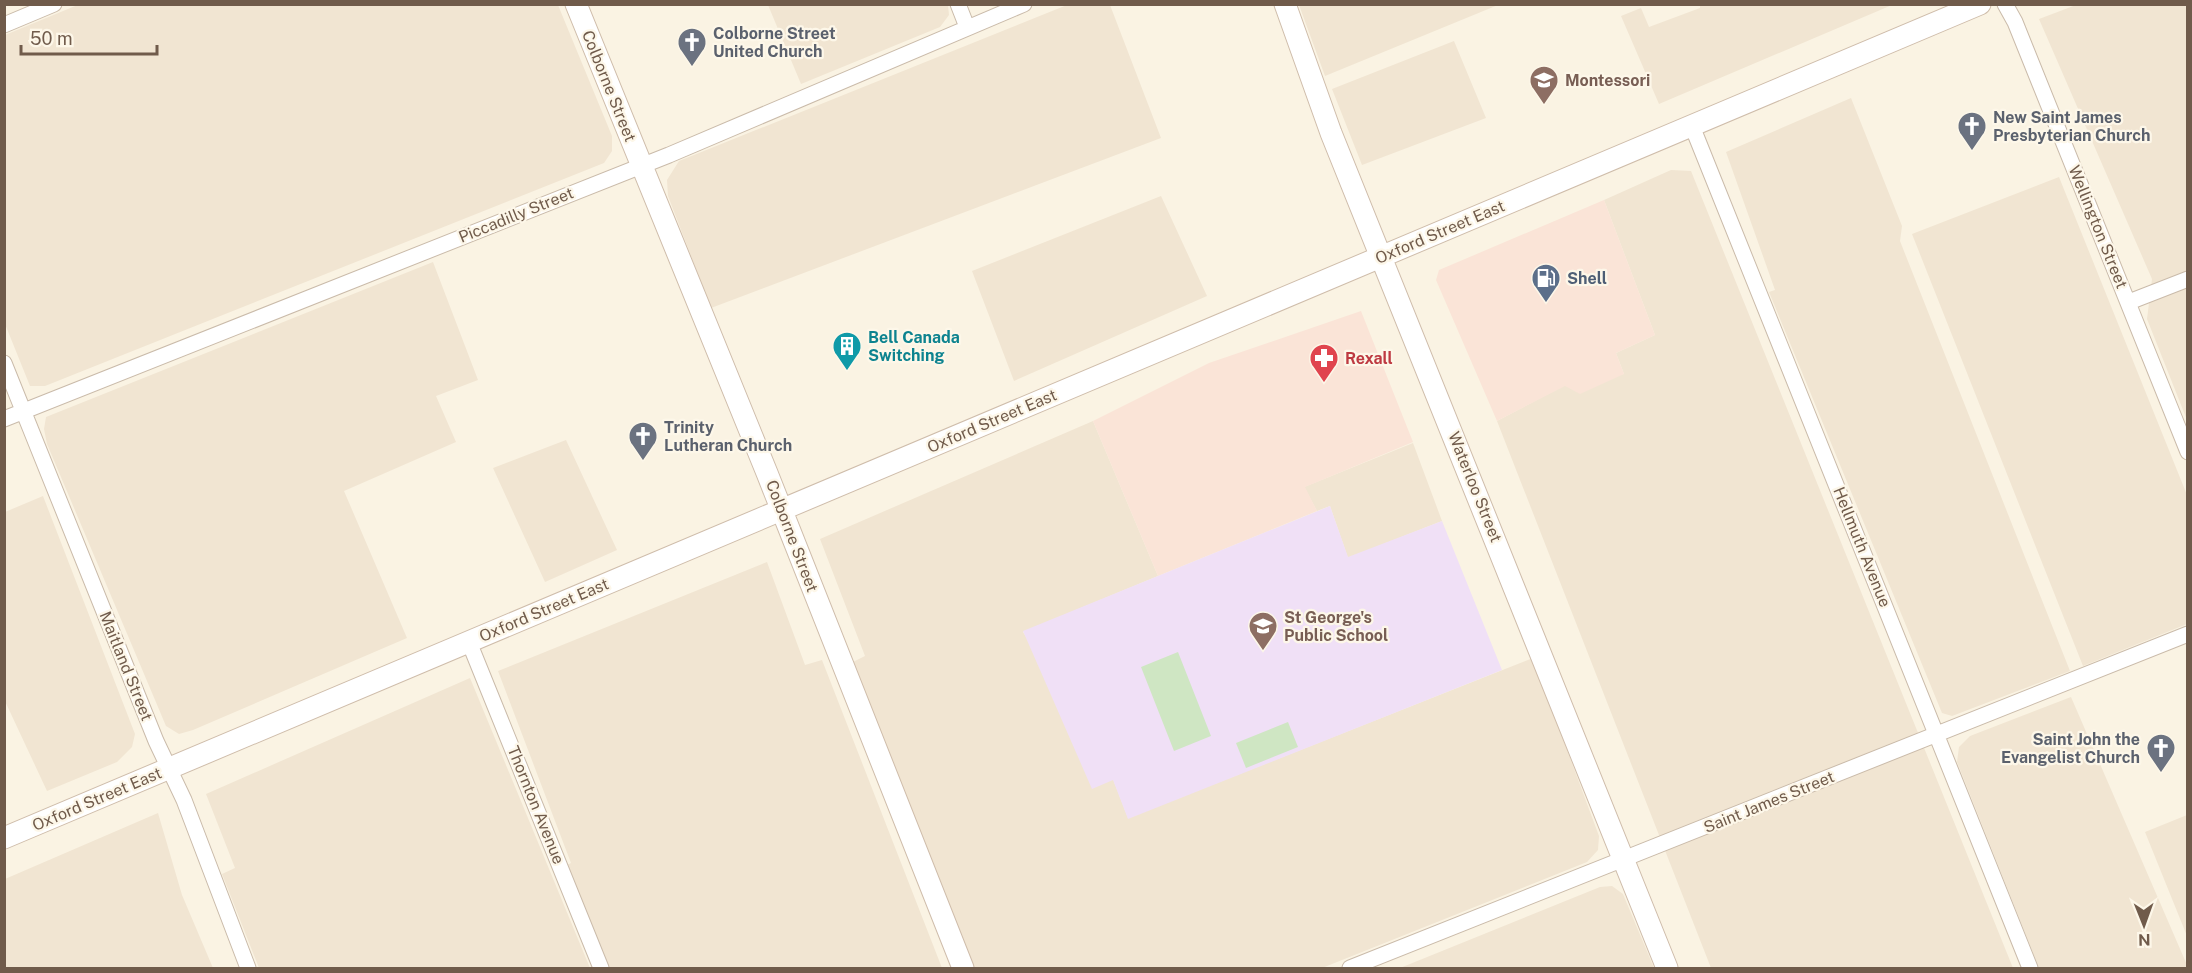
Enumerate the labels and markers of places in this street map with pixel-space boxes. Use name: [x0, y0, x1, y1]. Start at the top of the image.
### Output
place label: Colborne Street United Church: [713, 24, 836, 61]
church icon: Colborne Street United Church: [676, 26, 708, 68]
school or university icon: Montessori: [1528, 64, 1560, 106]
place label: Montessori: [1565, 71, 1650, 90]
place label: New Saint James Presbyterian Church: [1993, 108, 2150, 145]
church icon: New Saint James Presbyterian Church: [1956, 110, 1988, 152]
fuel station icon: Shell: [1530, 262, 1562, 304]
place label: Shell: [1567, 269, 1607, 288]
place label: Bell Canada Switching: [868, 328, 960, 365]
building icon: Bell Canada Switching: [831, 330, 863, 372]
pharmacy icon: Rexall: [1308, 342, 1340, 384]
place label: Rexall: [1345, 349, 1393, 368]
place label: Trinity Lutheran Church: [664, 418, 792, 455]
church icon: Trinity Lutheran Church: [627, 420, 659, 462]
place label: St George's Public School: [1284, 608, 1388, 645]
school or university icon: St George's Public School: [1247, 610, 1279, 652]
place label: Saint John the Evangelist Church: [2001, 730, 2140, 767]
church icon: Saint John the Evangelist Church: [2145, 732, 2177, 774]

